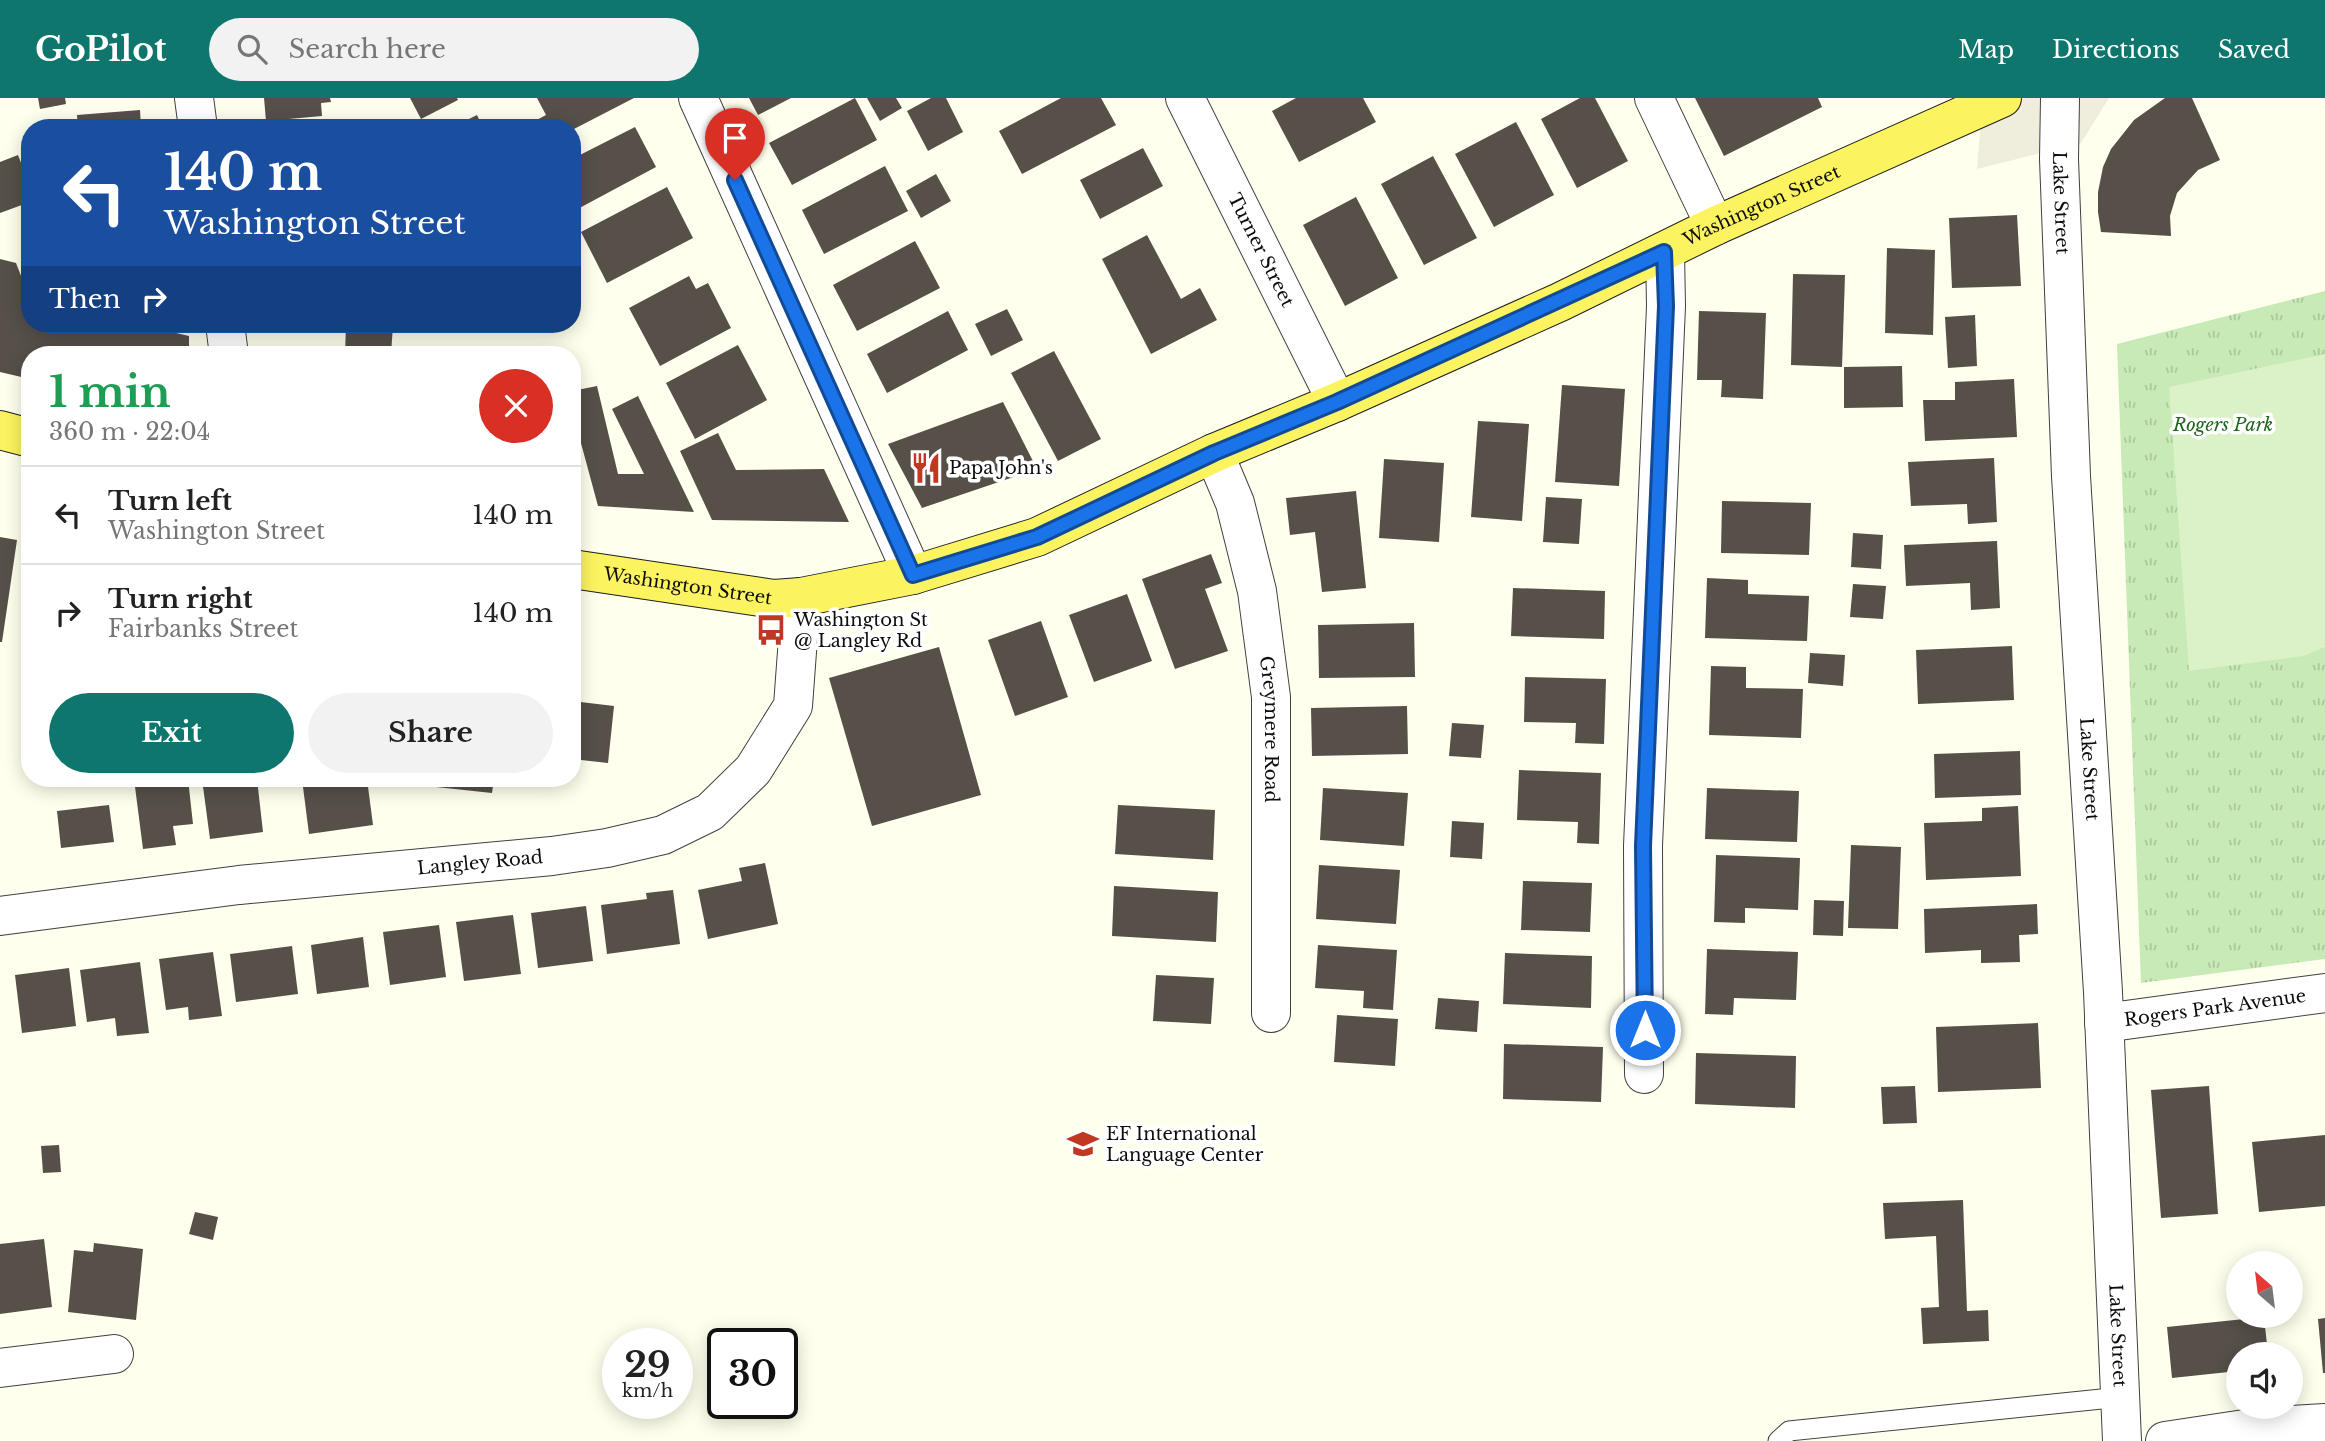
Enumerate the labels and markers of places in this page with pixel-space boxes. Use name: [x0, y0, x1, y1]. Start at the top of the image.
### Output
pin: [705, 108, 765, 180]
restaurant icon: Papa John's: [909, 451, 943, 485]
place label: Papa John's: [949, 457, 1053, 479]
place label: Washington St @ Langley Rd: [793, 609, 928, 652]
bus stop icon: Washington St @ Langley Rd: [754, 613, 788, 647]
place label: EF International Language Center: [1106, 1123, 1264, 1166]
school or university icon: EF International Language Center: [1066, 1127, 1100, 1161]

